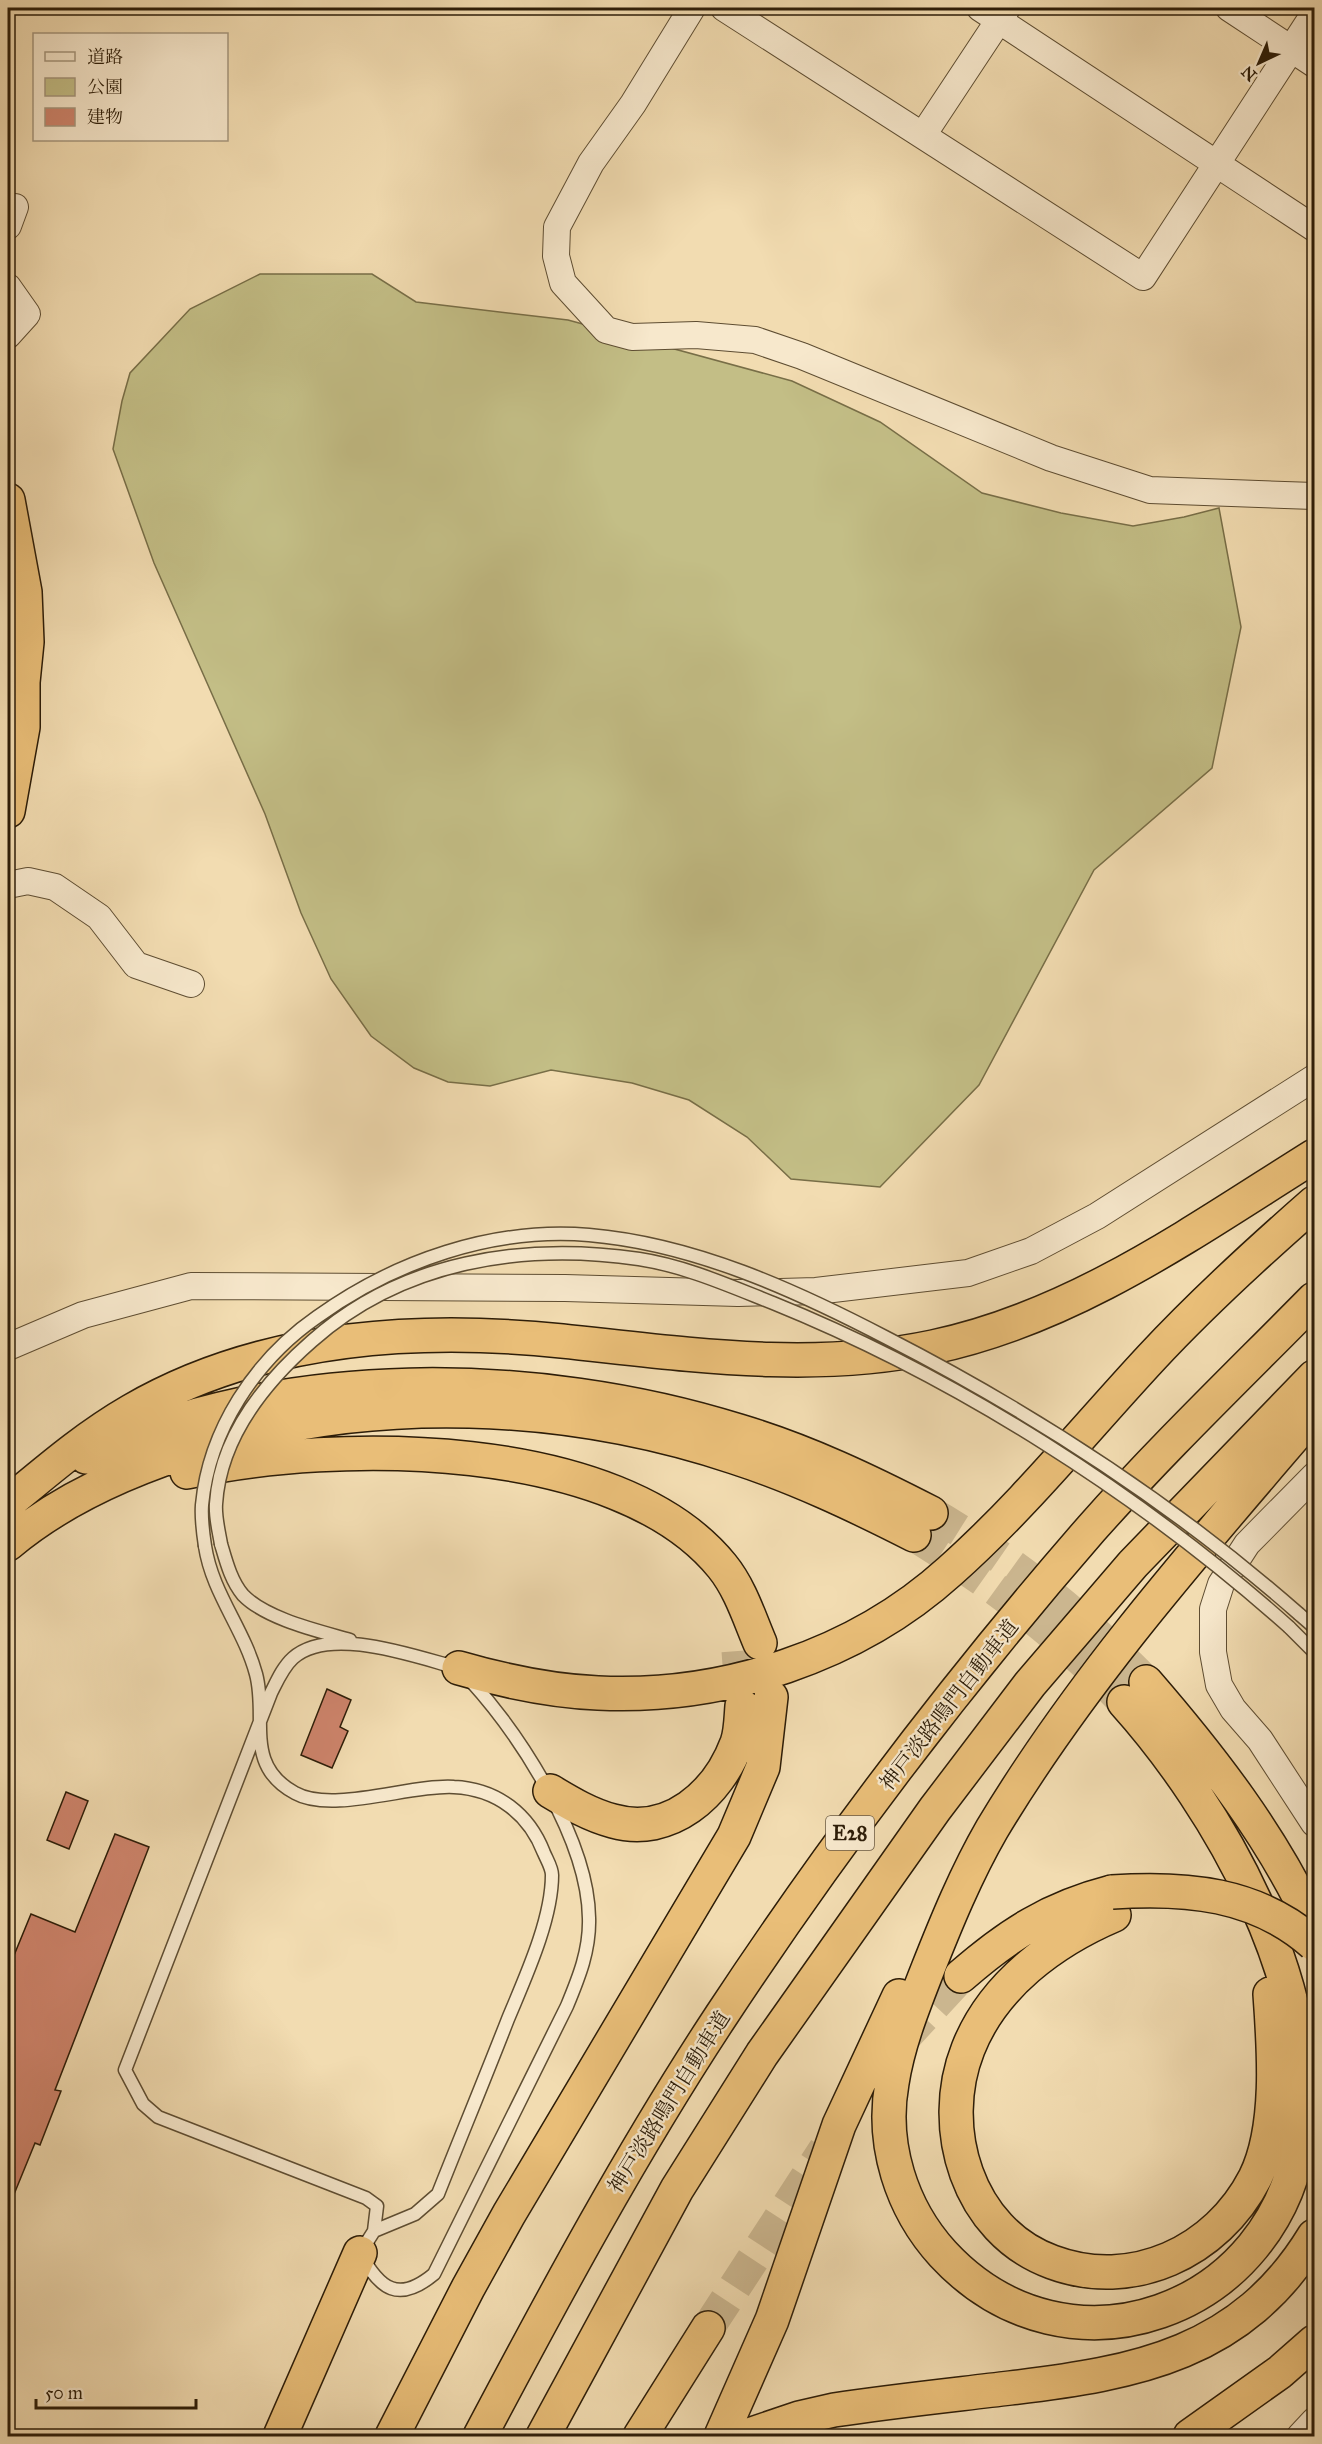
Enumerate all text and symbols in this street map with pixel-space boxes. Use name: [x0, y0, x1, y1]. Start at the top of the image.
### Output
legend: [33, 33, 228, 141]
north arrow: [1229, 33, 1289, 93]
text: 道路: [87, 46, 123, 68]
text: N: [1237, 62, 1260, 85]
text: 公園: [87, 76, 123, 98]
text: 建物: [87, 106, 123, 128]
street label: 神戸淡路鳴門自動車道: [874, 1614, 1024, 1796]
road number: E28: [826, 1816, 874, 1850]
street label: 神戸淡路鳴門自動車道: [602, 2006, 736, 2198]
scale bar: [36, 2372, 196, 2410]
text: 50 m: [45, 2382, 83, 2404]

